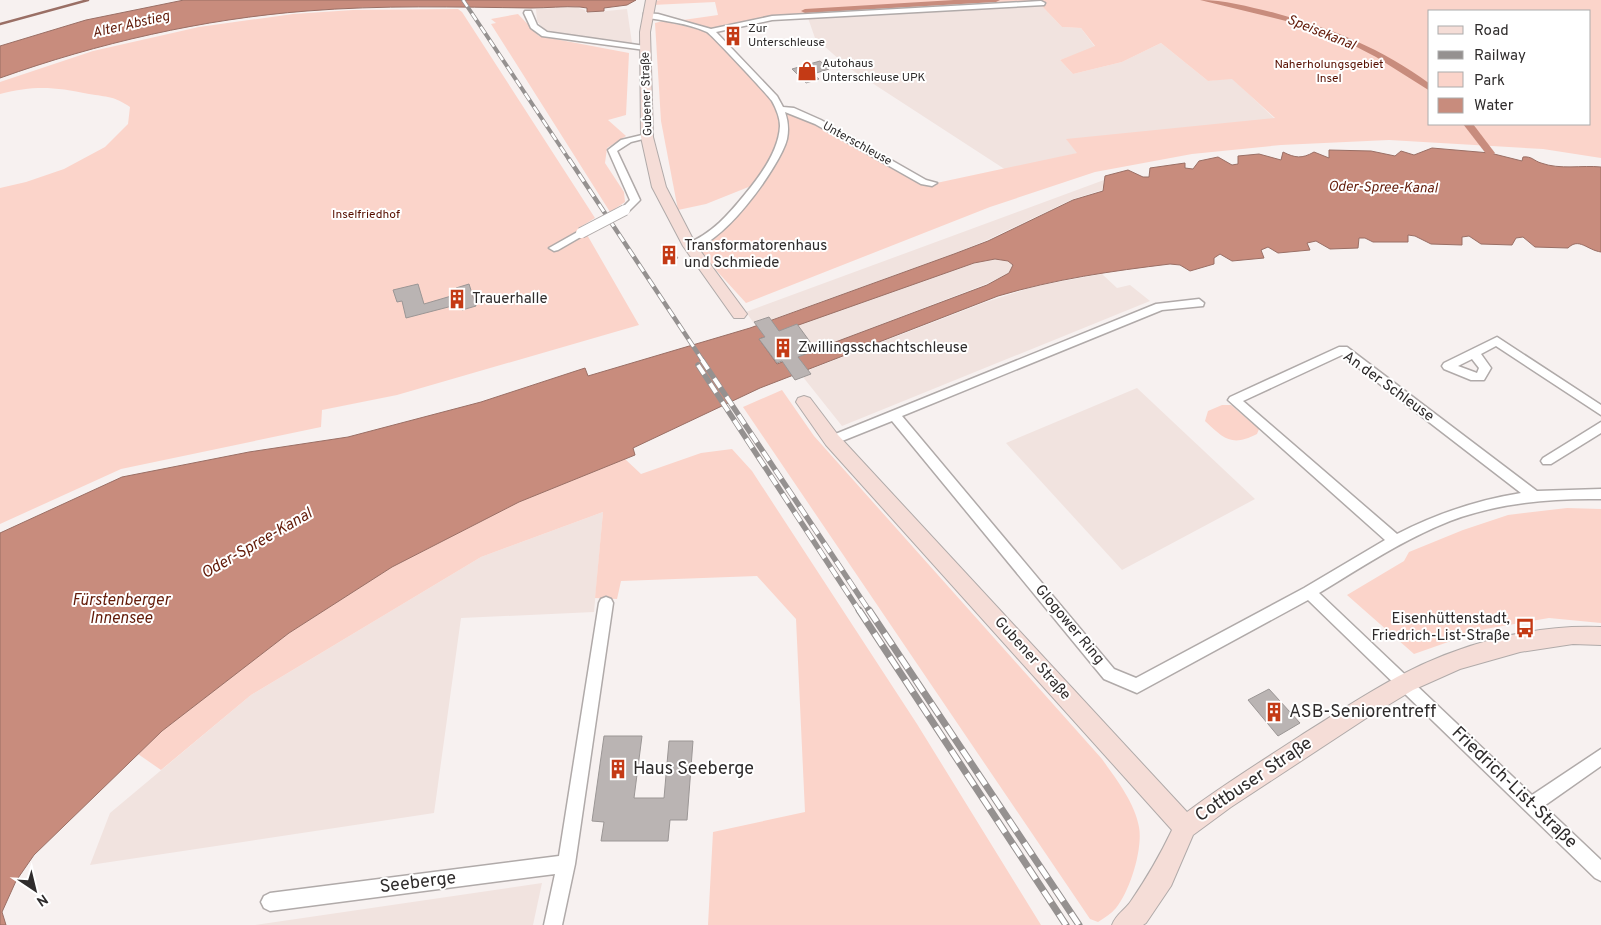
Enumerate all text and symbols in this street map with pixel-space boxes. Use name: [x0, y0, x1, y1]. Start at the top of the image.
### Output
water label: Alter Abstieg: [91, 8, 172, 42]
legend: [1428, 10, 1591, 125]
water label: Speisekanal: [1284, 12, 1359, 55]
place label: Zur Unterschleuse: [748, 21, 825, 51]
text: Road: [1474, 22, 1509, 41]
building icon: Zur Unterschleuse: [722, 25, 744, 47]
text: Railway: [1474, 47, 1526, 66]
street label: Gubener Straße: [638, 52, 656, 136]
place label: Autohaus Unterschleuse UPK: [822, 56, 926, 86]
park label: Naherholungsgebiet Insel: [1274, 57, 1384, 87]
shop icon: Autohaus Unterschleuse UPK: [796, 60, 818, 82]
text: Park: [1474, 72, 1505, 91]
text: Water: [1474, 97, 1514, 116]
street label: Unterschleuse: [819, 118, 895, 170]
water label: Oder-Spree-Kanal: [1328, 179, 1439, 197]
park label: Inselfriedhof: [332, 207, 400, 223]
place label: Transformatorenhaus und Schmiede: [684, 237, 827, 273]
building icon: Transformatorenhaus und Schmiede: [658, 244, 680, 266]
building icon: Trauerhalle: [446, 288, 468, 310]
place label: Trauerhalle: [472, 290, 548, 309]
building icon: Zwillingsschachtschleuse: [772, 337, 794, 359]
place label: Zwillingsschachtschleuse: [798, 339, 968, 358]
street label: An der Schleuse: [1339, 348, 1437, 426]
water label: Oder-Spree-Kanal: [198, 504, 317, 584]
street label: Glogower Ring: [1030, 581, 1108, 669]
water label: Fürstenberger Innensee: [72, 591, 172, 629]
place label: Eisenhüttenstadt, Friedrich-List-Straße: [1371, 610, 1510, 646]
street label: Gubener Straße: [990, 613, 1074, 705]
bus stop icon: Eisenhüttenstadt, Friedrich-List-Straße: [1514, 617, 1536, 639]
building icon: ASB-Seniorentreff: [1263, 701, 1285, 723]
place label: ASB-Seniorentreff: [1289, 701, 1436, 724]
street label: Friedrich-List-Straße: [1446, 722, 1582, 854]
street label: Cottbuser Straße: [1191, 732, 1317, 828]
building icon: Haus Seeberge: [607, 758, 629, 780]
place label: Haus Seeberge: [633, 758, 754, 781]
north arrow: [10, 865, 60, 915]
street label: Seeberge: [379, 867, 457, 899]
text: N: [33, 890, 51, 909]

